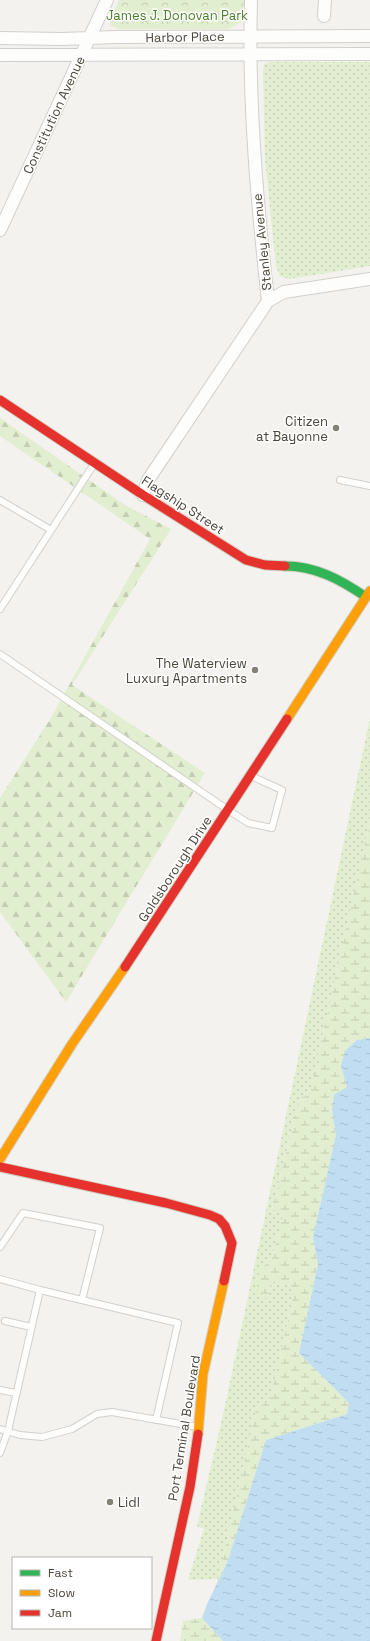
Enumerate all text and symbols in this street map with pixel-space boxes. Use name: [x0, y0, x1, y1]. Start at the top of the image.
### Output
park label: James J. Donovan Park: [106, 7, 248, 24]
street label: Harbor Place: [145, 28, 225, 46]
street label: Constitution Avenue: [19, 53, 89, 177]
street label: Stanley Avenue: [248, 193, 276, 291]
place label: Citizen at Bayonne: [256, 413, 328, 445]
marker: Citizen at Bayonne: [331, 423, 341, 433]
street label: Flagship Street: [138, 472, 228, 538]
place label: The Waterview Luxury Apartments: [126, 655, 247, 687]
marker: The Waterview Luxury Apartments: [250, 665, 260, 675]
street label: Goldsborough Drive: [134, 813, 216, 925]
street label: Port Terminal Boulevard: [164, 1354, 204, 1502]
place label: Lidl: [118, 1494, 140, 1511]
marker: Lidl: [105, 1497, 115, 1507]
legend: [12, 1557, 152, 1629]
text: Fast: [48, 1565, 73, 1581]
text: Slow: [48, 1585, 75, 1601]
text: Jam: [48, 1605, 72, 1621]

